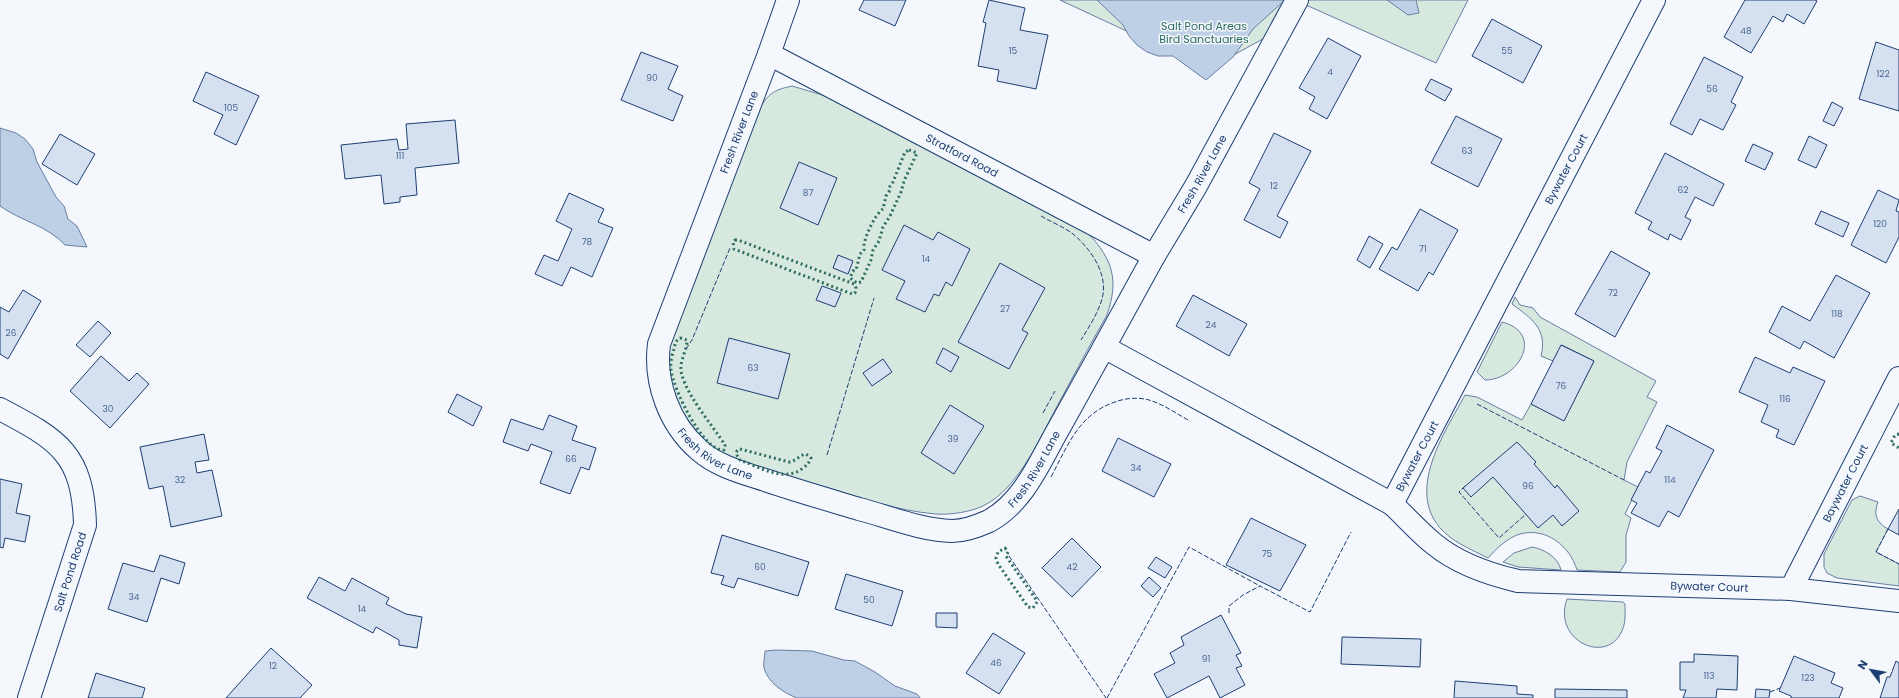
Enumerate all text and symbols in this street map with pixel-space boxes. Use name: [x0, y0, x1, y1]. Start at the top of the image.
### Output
park label: Salt Pond Areas Bird Sanctuaries: [1159, 18, 1249, 47]
house number: 48: [1740, 25, 1752, 37]
house number: 15: [1009, 45, 1018, 57]
house number: 55: [1501, 45, 1513, 57]
house number: 4: [1327, 66, 1333, 78]
house number: 122: [1876, 68, 1890, 80]
house number: 90: [646, 72, 658, 84]
house number: 56: [1706, 83, 1718, 95]
street label: Fresh River Lane: [716, 88, 762, 176]
house number: 105: [224, 102, 238, 114]
street label: Stratford Road: [923, 130, 1001, 181]
street label: Bywater Court: [1541, 131, 1591, 207]
street label: Fresh River Lane: [1174, 132, 1231, 216]
house number: 63: [1461, 145, 1473, 157]
house number: 111: [396, 150, 404, 162]
house number: 12: [1270, 180, 1278, 192]
house number: 62: [1678, 184, 1688, 196]
house number: 87: [803, 187, 813, 199]
house number: 120: [1873, 218, 1887, 230]
house number: 78: [582, 236, 593, 248]
house number: 71: [1419, 243, 1427, 255]
house number: 14: [922, 253, 931, 265]
house number: 72: [1608, 287, 1618, 299]
house number: 27: [1000, 303, 1010, 315]
house number: 118: [1831, 308, 1843, 320]
house number: 24: [1206, 319, 1217, 331]
house number: 26: [6, 327, 17, 339]
house number: 63: [747, 362, 759, 374]
house number: 76: [1556, 380, 1567, 392]
house number: 116: [1779, 393, 1791, 405]
house number: 30: [103, 403, 114, 415]
street label: Bywater Court: [1392, 418, 1442, 494]
street label: Fresh River Lane: [674, 424, 755, 484]
street label: Fresh River Lane: [1004, 428, 1064, 511]
house number: 39: [948, 433, 959, 445]
street label: Baywater Court: [1819, 441, 1872, 525]
house number: 66: [565, 453, 577, 465]
house number: 34: [1131, 462, 1142, 474]
house number: 32: [175, 474, 185, 486]
house number: 114: [1664, 474, 1676, 486]
house number: 96: [1522, 480, 1534, 492]
street label: Salt Pond Road: [50, 530, 90, 614]
house number: 75: [1262, 548, 1273, 560]
house number: 60: [754, 561, 766, 573]
house number: 42: [1067, 561, 1077, 573]
street label: Bywater Court: [1670, 577, 1748, 596]
house number: 34: [129, 591, 140, 603]
house number: 50: [863, 594, 875, 606]
house number: 14: [358, 603, 367, 615]
north arrow: [1851, 650, 1891, 690]
house number: 91: [1202, 653, 1210, 665]
house number: 46: [990, 657, 1002, 669]
text: N: [1854, 657, 1871, 672]
house number: 12: [269, 660, 277, 672]
house number: 113: [1703, 670, 1715, 682]
house number: 123: [1801, 672, 1815, 684]

